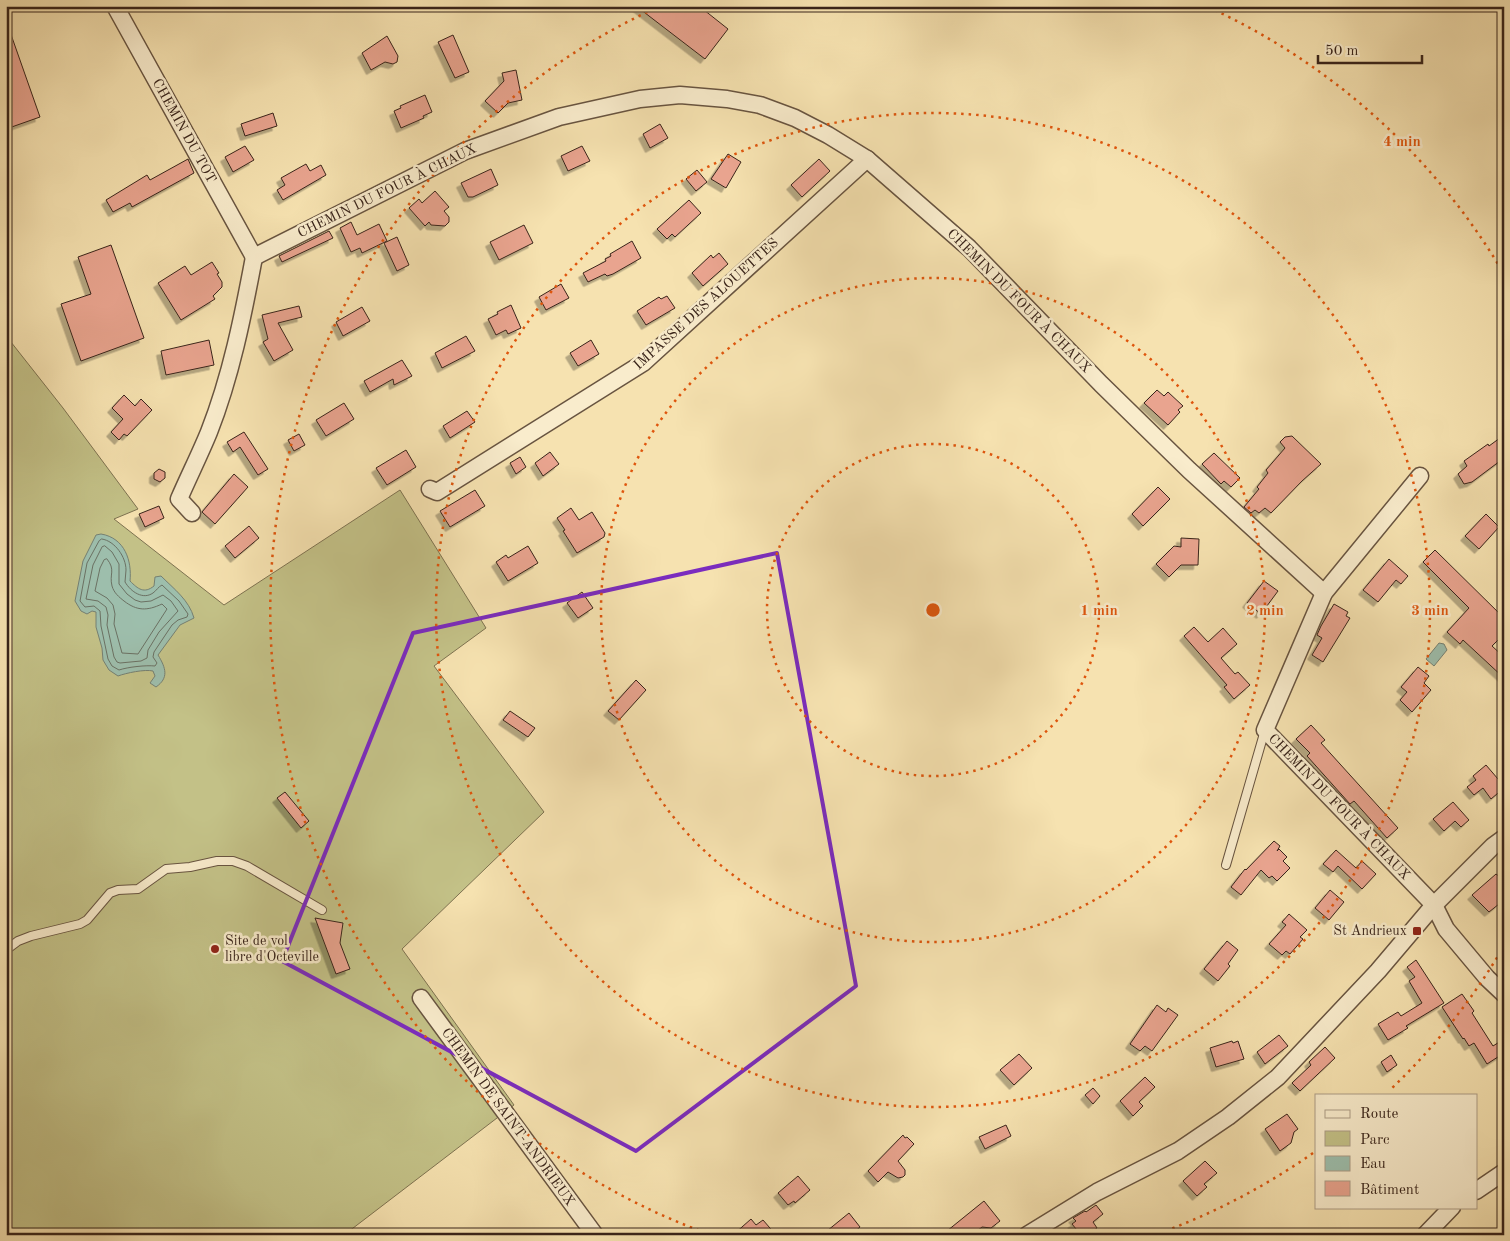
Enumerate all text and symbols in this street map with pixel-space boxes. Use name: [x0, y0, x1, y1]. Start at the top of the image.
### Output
scale bar: [1318, 32, 1421, 64]
text: 50 m: [1325, 44, 1359, 59]
street label: CHEMIN DU TOT: [150, 76, 218, 186]
text: 4 min: [1383, 135, 1421, 150]
street label: CHEMIN DU FOUR À CHAUX: [294, 139, 479, 240]
street label: CHEMIN DU FOUR À CHAUX: [944, 224, 1096, 376]
street label: IMPASSE DES ALOUETTES: [631, 236, 781, 372]
centre of rings: [924, 601, 942, 619]
text: 1 min: [1080, 604, 1118, 619]
text: 2 min: [1246, 604, 1284, 619]
text: 3 min: [1411, 604, 1449, 619]
street label: CHEMIN DU FOUR À CHAUX: [1266, 729, 1415, 883]
place label: St Andrieux: [1333, 924, 1407, 938]
marker: St Andrieux: [1411, 925, 1423, 937]
place label: Site de vol libre d'Octeville: [225, 934, 319, 964]
marker: Site de vol libre d'Octeville: [209, 943, 221, 955]
street label: CHEMIN DE SAINT-ANDRIEUX: [439, 1025, 577, 1209]
legend: [1315, 1094, 1478, 1208]
text: Route: [1360, 1107, 1398, 1122]
text: Parc: [1360, 1133, 1390, 1148]
text: Eau: [1360, 1157, 1386, 1172]
text: Bâtiment: [1360, 1183, 1419, 1198]

